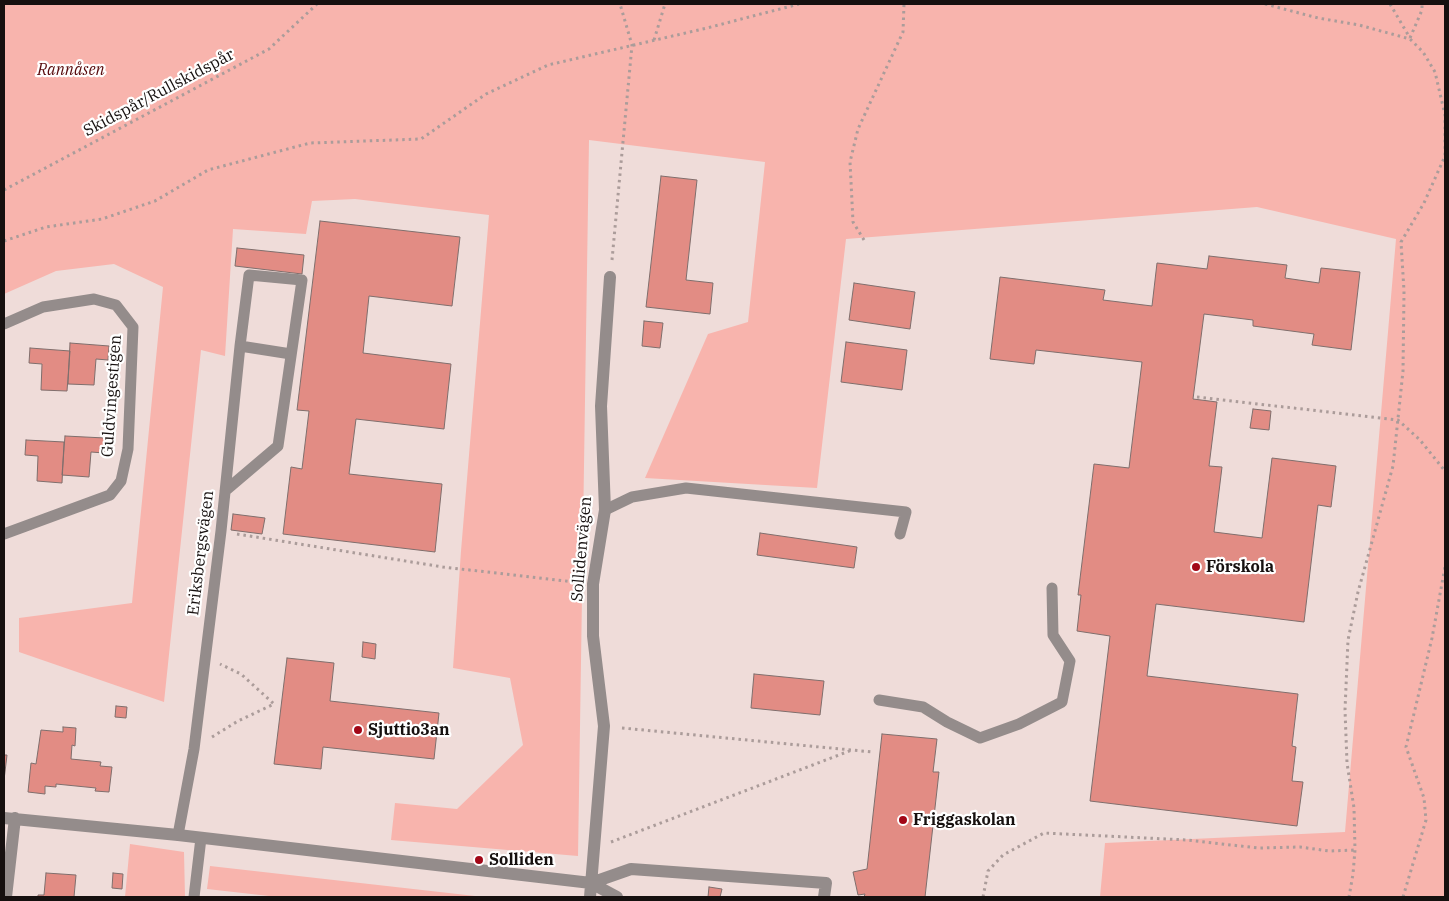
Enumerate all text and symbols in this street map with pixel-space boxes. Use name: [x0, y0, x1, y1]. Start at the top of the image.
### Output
street label: Skidspår/Rullskidspår: [80, 45, 238, 141]
park label: Rannåsen: [37, 60, 105, 80]
street label: Guldvingestigen: [98, 334, 126, 458]
street label: Eriksbergsvägen: [184, 489, 218, 617]
street label: Sollidenvägen: [568, 495, 596, 603]
place label: Förskola: [1206, 557, 1274, 577]
marker: Förskola: [1190, 561, 1202, 573]
place label: Sjuttio3an: [368, 720, 450, 740]
marker: Sjuttio3an: [352, 724, 364, 736]
place label: Friggaskolan: [913, 810, 1016, 830]
marker: Friggaskolan: [897, 814, 909, 826]
place label: Solliden: [489, 850, 554, 870]
marker: Solliden: [473, 854, 485, 866]

